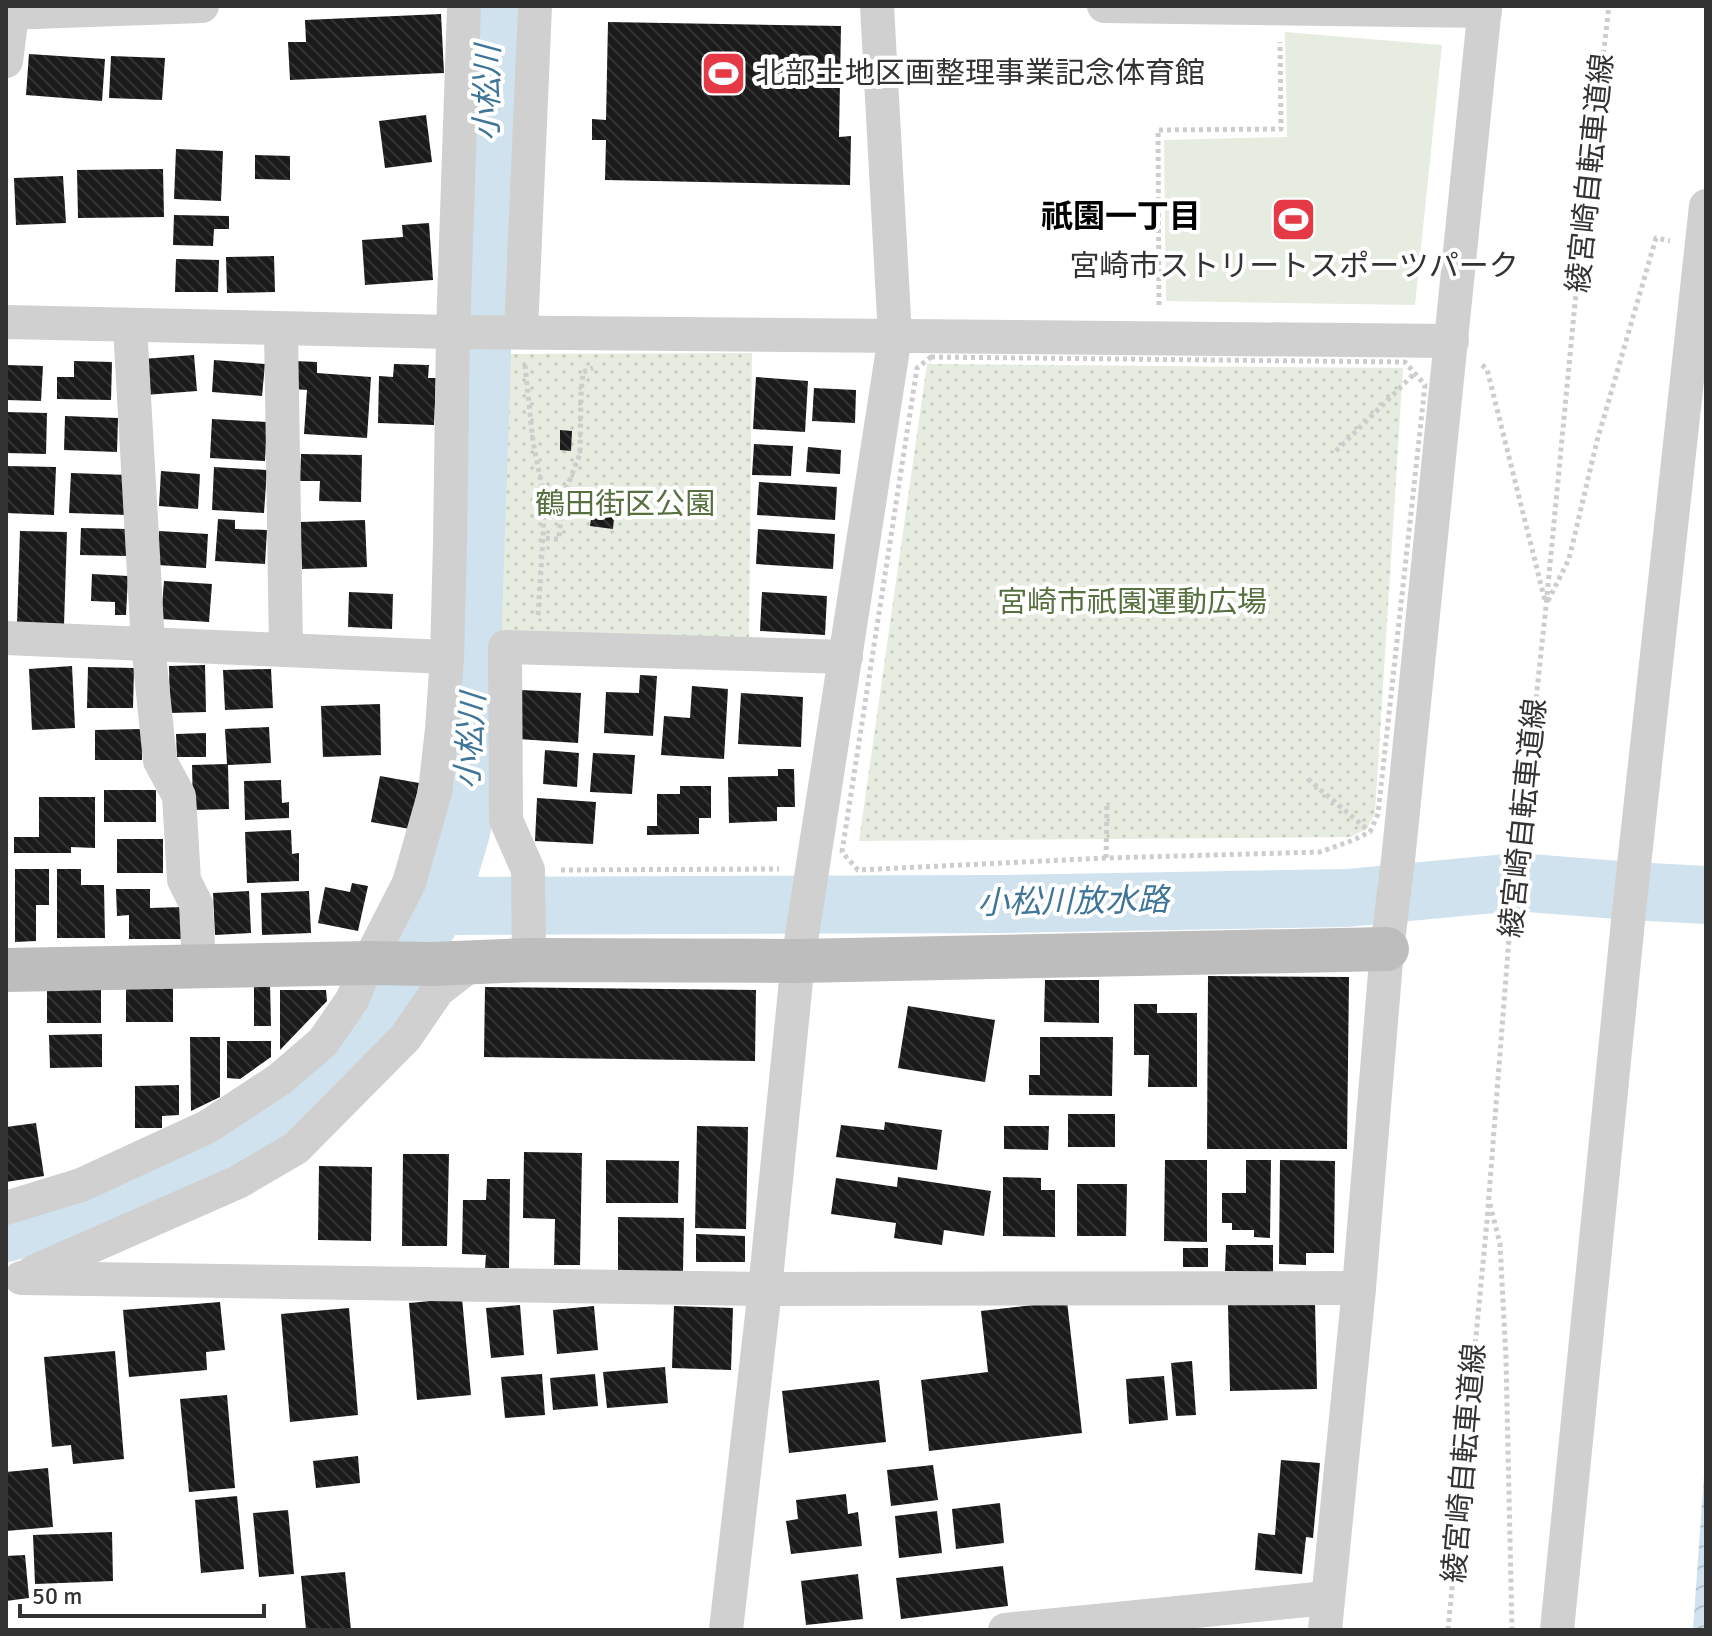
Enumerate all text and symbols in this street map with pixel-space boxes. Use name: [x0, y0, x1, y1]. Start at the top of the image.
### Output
water label: 小松川: [467, 42, 508, 141]
sports icon: 北部土地区画整理事業記念体育館: [700, 49, 748, 97]
street label: 綾宮崎自転車道線: [1560, 52, 1621, 294]
place label: 北部土地区画整理事業記念体育館: [755, 55, 1205, 92]
sports icon: 宮崎市ストリートスポーツパーク: [1270, 196, 1318, 244]
district label: 祇園一丁目: [1041, 197, 1201, 236]
place label: 宮崎市ストリートスポーツパーク: [1069, 248, 1519, 285]
park label: 鶴田街区公園: [535, 486, 715, 523]
park label: 宮崎市祇園運動広場: [997, 584, 1267, 621]
water label: 小松川: [448, 689, 494, 790]
street label: 綾宮崎自転車道線: [1493, 697, 1554, 939]
water label: 小松川放水路: [977, 880, 1172, 923]
street label: 綾宮崎自転車道線: [1436, 1342, 1493, 1584]
scale bar: [20, 1568, 264, 1618]
text: 50 m: [32, 1581, 82, 1611]

